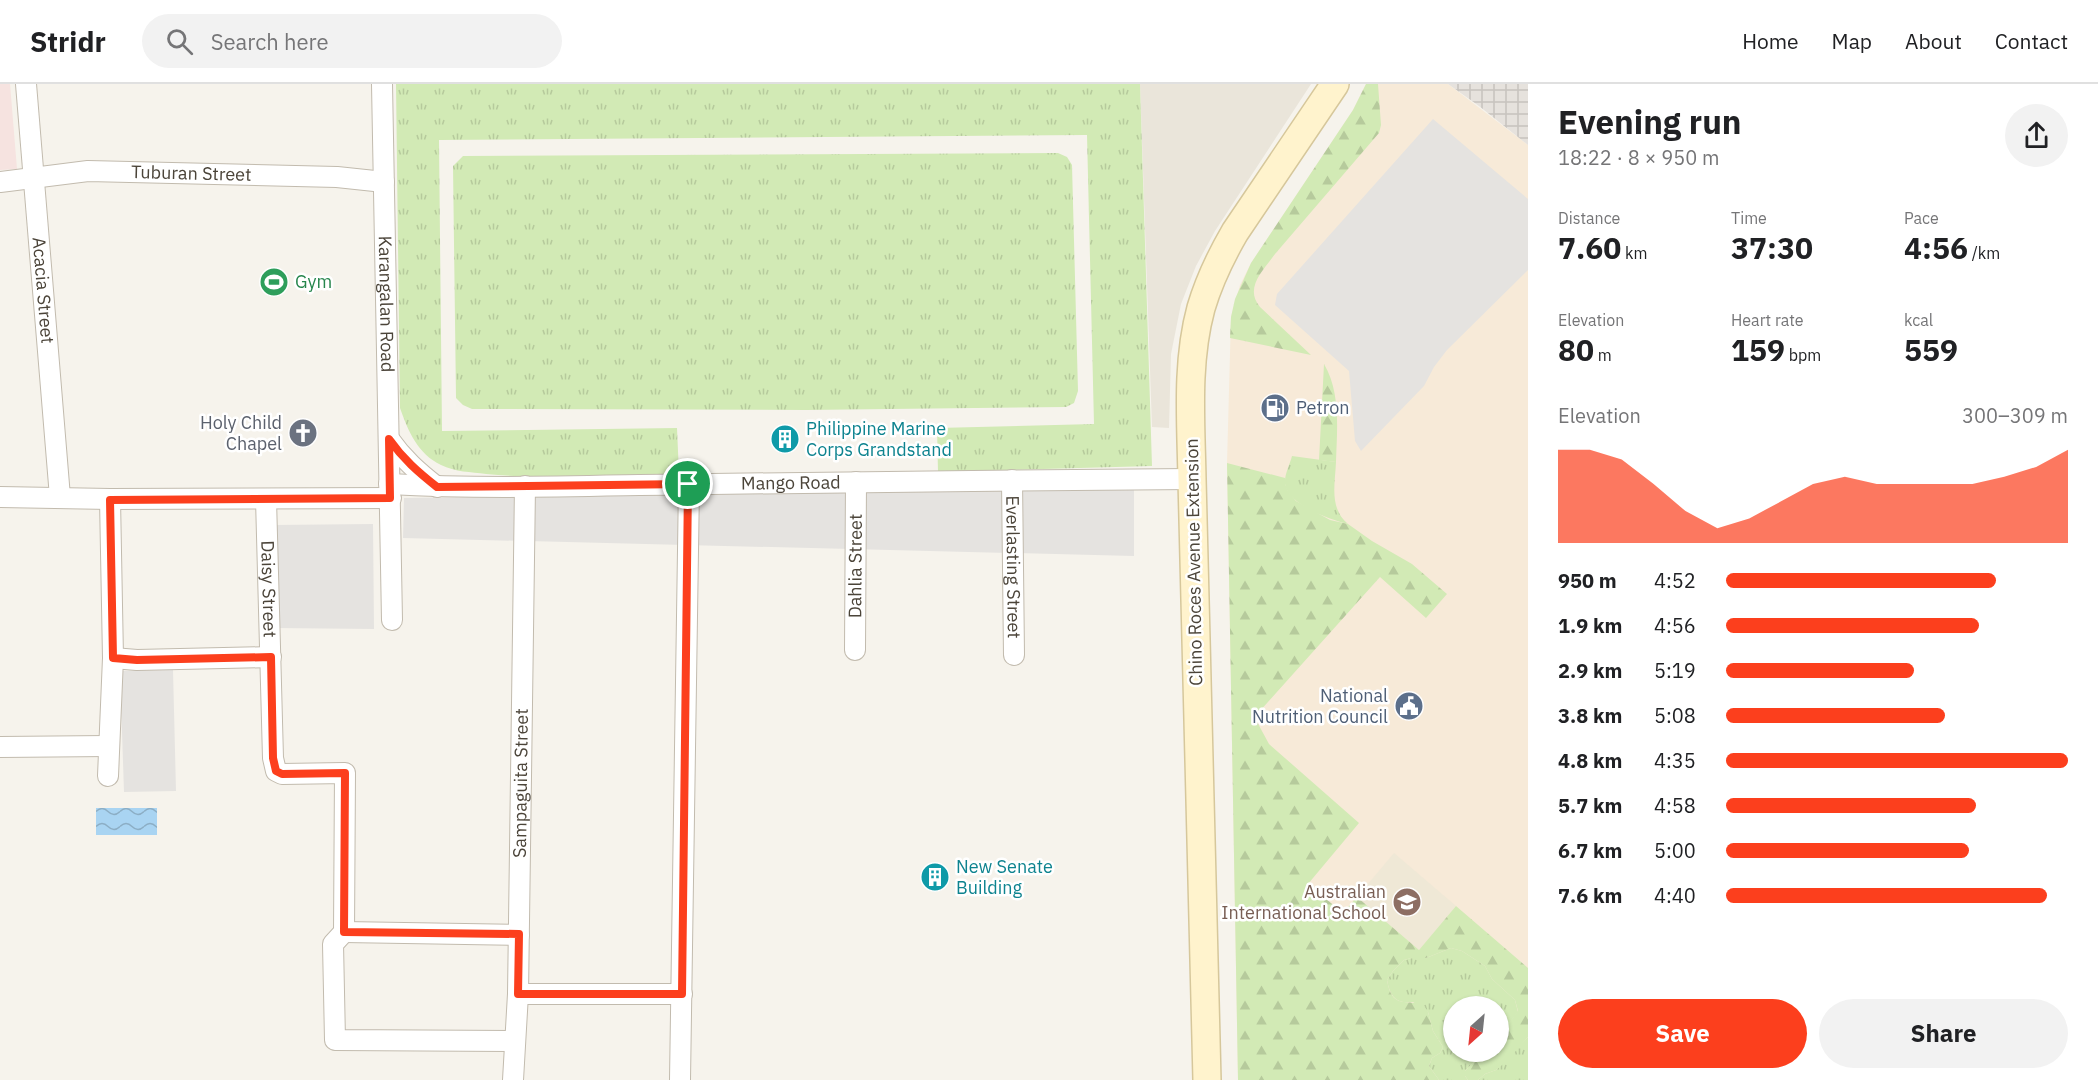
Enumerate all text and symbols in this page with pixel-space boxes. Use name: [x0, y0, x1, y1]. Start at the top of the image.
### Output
search box: [142, 14, 562, 68]
text: Stridr: [30, 23, 106, 60]
icon: search: [163, 25, 196, 58]
text: Search here: [211, 27, 329, 56]
text: Home: [1742, 27, 1799, 55]
text: Map: [1832, 27, 1872, 55]
text: About: [1905, 27, 1962, 55]
text: Contact: [1995, 27, 2068, 55]
text: Evening run: [1558, 100, 1742, 143]
button: share: [2005, 104, 2068, 167]
text: 18:22 · 8 × 950 m: [1558, 144, 1719, 171]
street label: Tuburan Street: [131, 160, 252, 186]
text: Distance: [1558, 208, 1620, 228]
text: Time: [1731, 208, 1767, 228]
text: Pace: [1904, 208, 1939, 228]
text: 7.60: [1558, 228, 1621, 267]
text: 37:30: [1731, 228, 1813, 267]
text: 4:56: [1904, 228, 1968, 267]
street label: Karangalan Road: [374, 235, 399, 373]
street label: Acacia Street: [28, 236, 59, 345]
text: km: [1621, 243, 1648, 263]
text: /km: [1968, 243, 2000, 263]
sports icon: Gym: [258, 266, 290, 298]
place label: Gym: [295, 270, 332, 293]
text: Elevation: [1558, 310, 1624, 330]
text: Heart rate: [1731, 310, 1804, 330]
text: kcal: [1904, 310, 1933, 330]
text: 80: [1558, 330, 1594, 369]
text: 159: [1731, 330, 1785, 369]
text: 559: [1904, 330, 1958, 369]
text: m: [1594, 345, 1612, 365]
text: bpm: [1785, 345, 1821, 365]
fuel station icon: Petron: [1259, 392, 1291, 424]
place label: Petron: [1296, 396, 1350, 419]
text: Elevation: [1558, 402, 1641, 429]
text: 300–309 m: [1962, 402, 2068, 429]
place label: Holy Child Chapel: [200, 411, 282, 455]
church icon: Holy Child Chapel: [287, 417, 319, 449]
place label: Philippine Marine Corps Grandstand: [806, 417, 952, 461]
building icon: Philippine Marine Corps Grandstand: [769, 423, 801, 455]
street label: Chino Roces Avenue Extension: [1180, 438, 1207, 686]
pin: [662, 458, 713, 509]
icon: arrive: [671, 467, 704, 500]
street label: Mango Road: [741, 470, 841, 495]
street label: Everlasting Street: [1001, 495, 1026, 639]
street label: Dahlia Street: [843, 514, 867, 618]
street label: Daisy Street: [256, 540, 282, 638]
text: 950 m: [1558, 567, 1617, 594]
text: 4:52: [1654, 567, 1696, 594]
text: 1.9 km: [1558, 612, 1622, 639]
text: 4:56: [1654, 612, 1696, 639]
text: 2.9 km: [1558, 657, 1622, 684]
text: 5:19: [1654, 657, 1696, 684]
place label: National Nutrition Council: [1252, 684, 1388, 728]
public building icon: National Nutrition Council: [1393, 690, 1425, 722]
text: 3.8 km: [1558, 702, 1622, 729]
text: 5:08: [1654, 702, 1696, 729]
street label: Sampaguita Street: [508, 708, 533, 858]
text: 4.8 km: [1558, 747, 1622, 774]
text: 4:35: [1654, 747, 1696, 774]
text: 5.7 km: [1558, 792, 1622, 819]
text: 4:58: [1654, 792, 1696, 819]
text: 6.7 km: [1558, 837, 1622, 864]
text: 5:00: [1654, 837, 1696, 864]
place label: New Senate Building: [956, 855, 1053, 899]
building icon: New Senate Building: [919, 861, 951, 893]
place label: Australian International School: [1221, 880, 1386, 924]
text: 7.6 km: [1558, 882, 1622, 909]
text: 4:40: [1654, 882, 1696, 909]
school or university icon: Australian International School: [1391, 886, 1423, 918]
north arrow: [1443, 996, 1509, 1062]
map controls: [1443, 996, 1509, 1062]
button: Save: [1558, 999, 1807, 1068]
button: Share: [1819, 999, 2068, 1068]

